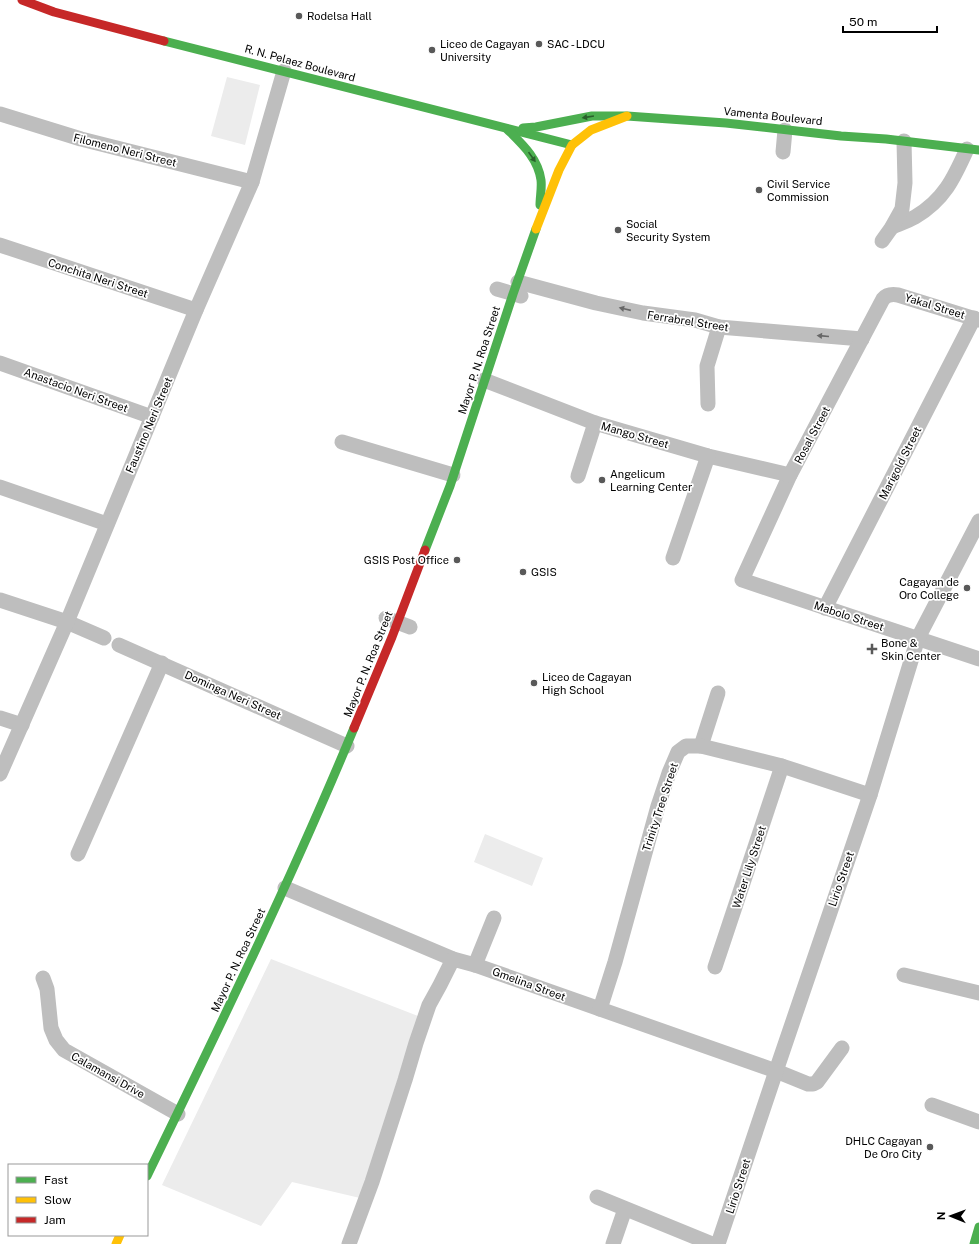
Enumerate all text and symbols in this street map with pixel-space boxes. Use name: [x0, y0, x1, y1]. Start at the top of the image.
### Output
scale bar: [843, 8, 937, 34]
place label: Rodelsa Hall: [307, 10, 372, 22]
marker: Rodelsa Hall: [294, 11, 304, 21]
text: 50 m: [849, 15, 877, 29]
place label: Liceo de Cagayan University: [440, 38, 530, 63]
place label: SAC - LDCU: [547, 38, 605, 50]
marker: SAC - LDCU: [534, 39, 544, 49]
street label: R. N. Pelaez Boulevard: [243, 42, 357, 84]
marker: Liceo de Cagayan University: [427, 45, 437, 55]
street label: Vamenta Boulevard: [723, 105, 823, 127]
one-way arrow: [582, 114, 594, 120]
street label: Filomeno Neri Street: [72, 131, 178, 169]
one-way arrow: [528, 151, 536, 162]
place label: Civil Service Commission: [767, 178, 830, 203]
marker: Civil Service Commission: [754, 185, 764, 195]
place label: Social Security System: [626, 218, 710, 243]
marker: Social Security System: [613, 225, 623, 235]
street label: Conchita Neri Street: [47, 256, 149, 300]
street label: Yakal Street: [903, 291, 967, 321]
street label: Mayor P. N. Roa Street: [456, 304, 502, 416]
one-way arrow: [619, 306, 631, 312]
street label: Ferrabrel Street: [646, 309, 730, 333]
one-way arrow: [817, 333, 829, 339]
street label: Anastacio Neri Street: [22, 366, 130, 414]
street label: Faustino Neri Street: [123, 375, 175, 475]
street label: Rosal Street: [792, 404, 832, 466]
street label: Mango Street: [600, 420, 670, 450]
street label: Marigold Street: [876, 425, 924, 501]
place label: Angelicum Learning Center: [610, 468, 692, 493]
marker: Angelicum Learning Center: [597, 475, 607, 485]
place label: GSIS Post Office: [364, 554, 449, 566]
marker: GSIS Post Office: [452, 555, 462, 565]
place label: GSIS: [531, 566, 557, 578]
marker: GSIS: [518, 567, 528, 577]
place label: Cagayan de Oro College: [899, 576, 959, 601]
marker: Cagayan de Oro College: [962, 583, 972, 593]
street label: Mabolo Street: [813, 599, 885, 633]
street label: Mayor P. N. Roa Street: [341, 609, 395, 719]
place label: Bone & Skin Center: [881, 637, 941, 662]
marker: Bone & Skin Center: [866, 643, 878, 655]
street label: Dominga Neri Street: [183, 668, 283, 722]
place label: Liceo de Cagayan High School: [542, 671, 632, 696]
marker: Liceo de Cagayan High School: [529, 678, 539, 688]
street label: Trinity Tree Street: [640, 761, 680, 853]
street label: Water Lily Street: [730, 824, 768, 910]
street label: Lirio Street: [826, 850, 856, 908]
street label: Mayor P. N. Roa Street: [209, 906, 267, 1014]
street label: Gmelina Street: [491, 965, 567, 1003]
street label: Calamansi Drive: [69, 1050, 147, 1100]
place label: DHLC Cagayan De Oro City: [845, 1135, 922, 1160]
marker: DHLC Cagayan De Oro City: [925, 1142, 935, 1152]
street label: Lirio Street: [723, 1157, 753, 1215]
legend: [8, 1164, 148, 1236]
text: Fast: [44, 1173, 69, 1187]
text: Slow: [44, 1193, 72, 1207]
north arrow: [931, 1196, 971, 1236]
text: N: [935, 1211, 947, 1220]
text: Jam: [44, 1213, 66, 1227]

